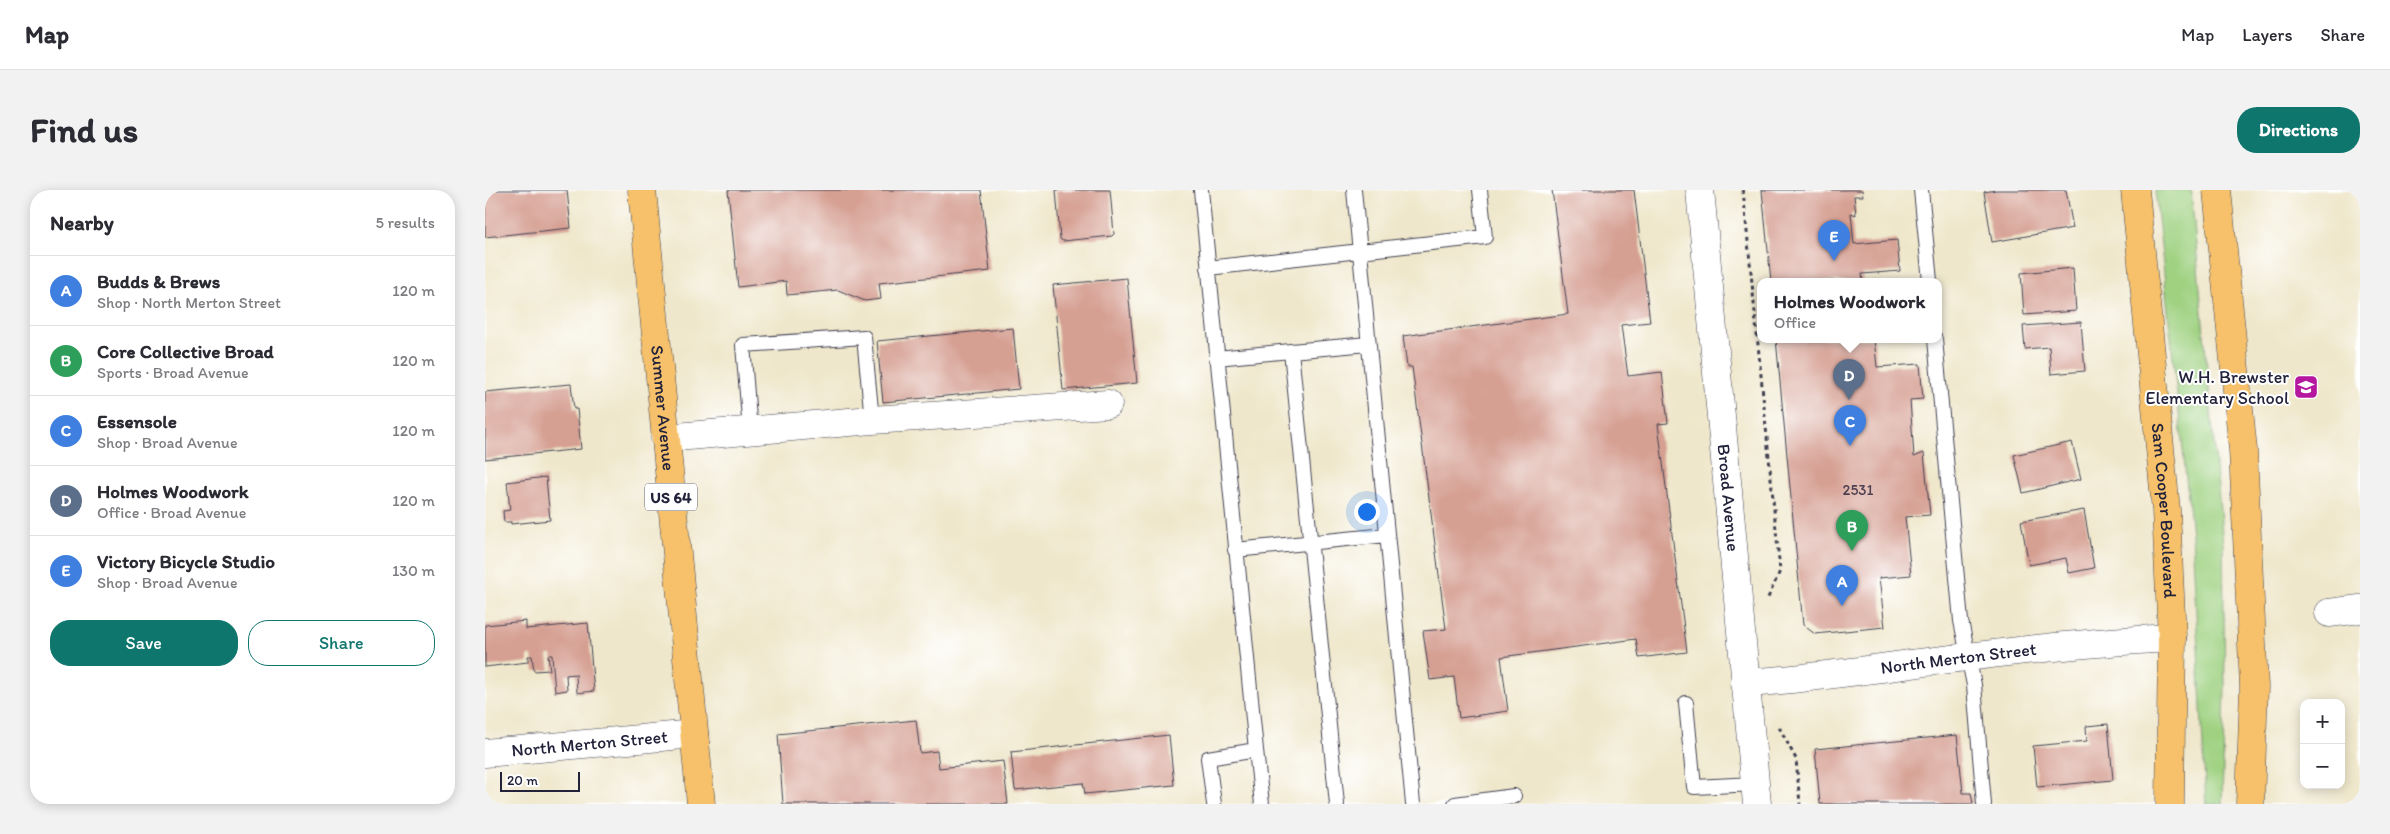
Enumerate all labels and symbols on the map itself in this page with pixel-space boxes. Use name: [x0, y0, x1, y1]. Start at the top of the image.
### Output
pin: E: [1818, 220, 1850, 261]
street label: Summer Avenue: [646, 344, 680, 472]
pin: D: [1833, 359, 1865, 400]
place label: W.H. Brewster Elementary School: [2145, 366, 2289, 409]
school or university icon: W.H. Brewster Elementary School: [2293, 374, 2319, 400]
pin: C: [1834, 405, 1866, 446]
street label: Sam Cooper Boulevard: [2147, 422, 2181, 599]
street label: Broad Avenue: [1713, 443, 1745, 552]
house number: 2531: [1843, 481, 1873, 499]
road number: US 64: [645, 484, 697, 510]
your location: [1354, 499, 1380, 525]
pin: B: [1836, 510, 1868, 551]
pin: A: [1826, 565, 1858, 606]
street label: North Merton Street: [1879, 638, 2038, 679]
street label: North Merton Street: [510, 725, 669, 762]
scale bar: [500, 769, 580, 792]

